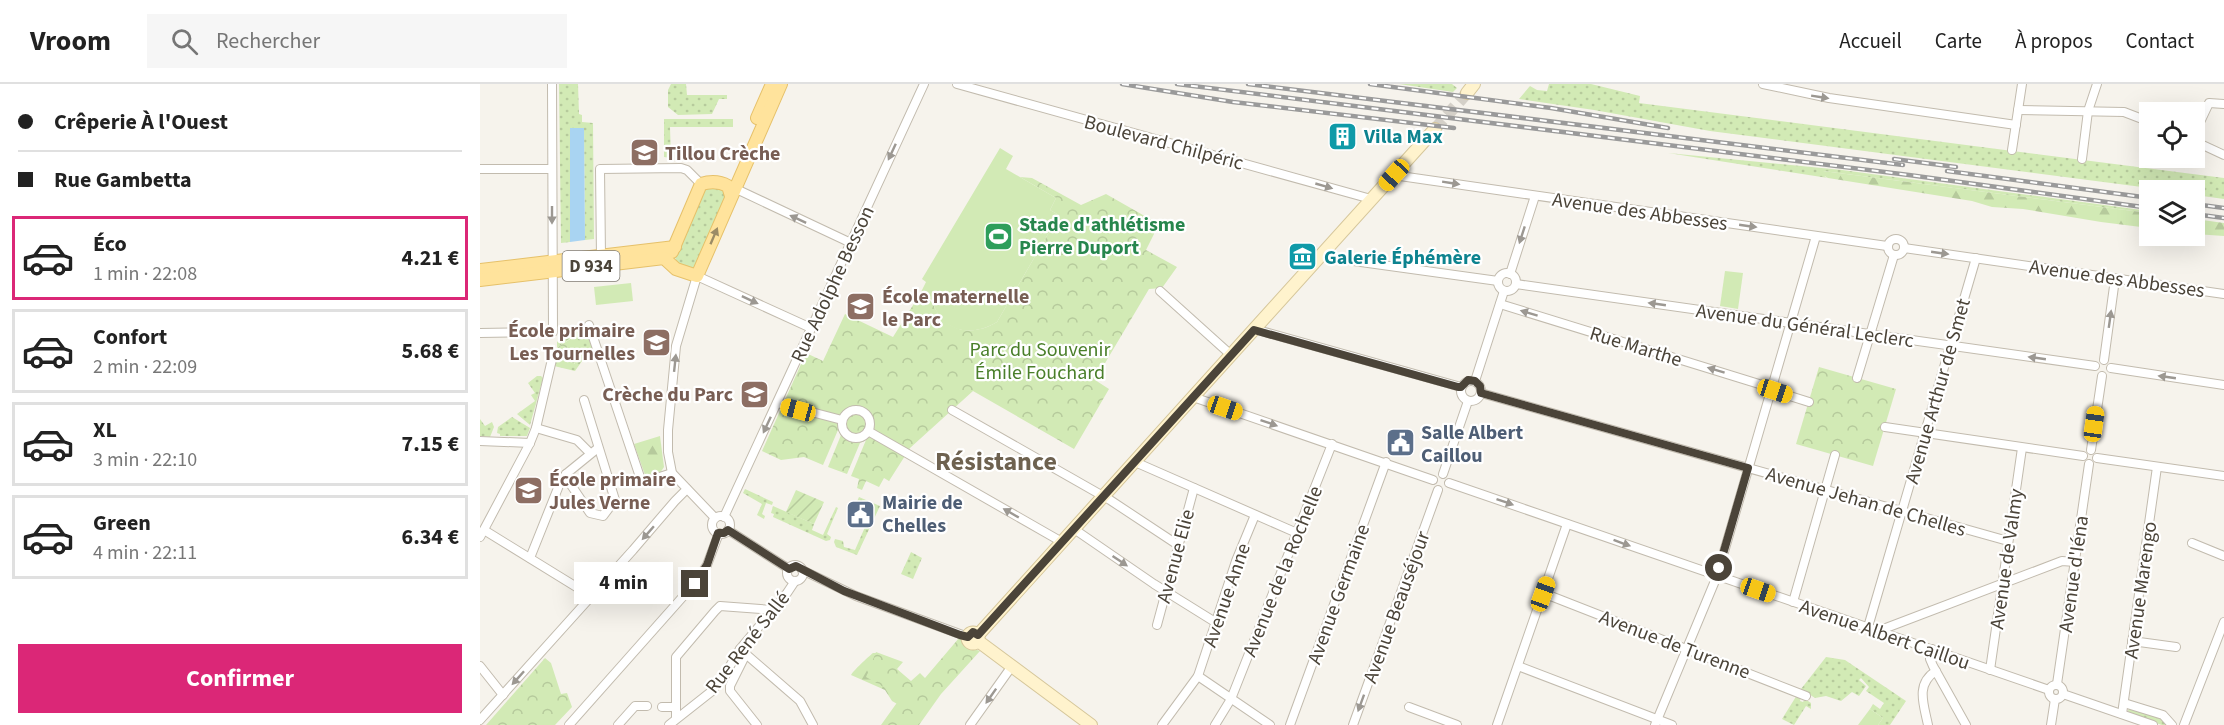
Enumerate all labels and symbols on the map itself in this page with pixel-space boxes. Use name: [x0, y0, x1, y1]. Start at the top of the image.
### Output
one-way arrow: [1811, 92, 1830, 101]
street label: Boulevard Chilpéric: [1081, 108, 1246, 178]
building icon: Villa Max: [1327, 120, 1359, 152]
place label: Villa Max: [1363, 123, 1443, 151]
school or university icon: Tillou Crèche: [628, 137, 660, 169]
place label: Tillou Crèche: [665, 140, 780, 168]
one-way arrow: [888, 144, 897, 161]
car: [1375, 156, 1413, 194]
one-way arrow: [1442, 178, 1461, 187]
one-way arrow: [1315, 182, 1333, 191]
street label: Avenue des Abbesses: [1550, 186, 1729, 238]
street label: Rue Adolphe Besson: [784, 201, 882, 367]
one-way arrow: [547, 206, 557, 225]
place label: Stade d'athlétisme Pierre Duport: [1019, 211, 1185, 262]
one-way arrow: [790, 214, 807, 223]
sports icon: Stade d'athlétisme Pierre Duport: [982, 220, 1014, 252]
one-way arrow: [1739, 221, 1758, 230]
one-way arrow: [709, 226, 719, 244]
one-way arrow: [1517, 226, 1527, 244]
museum icon: Galerie Éphémère: [1287, 241, 1319, 273]
place label: Galerie Éphémère: [1324, 244, 1481, 272]
one-way arrow: [1930, 248, 1949, 258]
road number: D 934: [562, 251, 620, 281]
street label: Avenue des Abbesses: [2027, 253, 2206, 305]
place label: École maternelle le Parc: [882, 283, 1029, 334]
school or university icon: École maternelle le Parc: [845, 291, 877, 323]
one-way arrow: [741, 295, 759, 305]
street label: Avenue Arthur de Smet: [1898, 295, 1978, 487]
street label: Avenue du Général Leclerc: [1694, 297, 1916, 355]
one-way arrow: [1647, 299, 1666, 308]
one-way arrow: [1520, 308, 1538, 317]
one-way arrow: [2105, 310, 2114, 329]
place label: École primaire Les Tournelles: [508, 317, 635, 368]
street label: Rue Marthe: [1586, 320, 1685, 374]
school or university icon: École primaire Les Tournelles: [640, 326, 672, 358]
park label: Parc du Souvenir Émile Fouchard: [970, 336, 1110, 387]
one-way arrow: [670, 353, 679, 372]
one-way arrow: [2027, 353, 2046, 362]
one-way arrow: [1707, 365, 1725, 375]
one-way arrow: [2158, 372, 2177, 381]
car: [1755, 377, 1795, 405]
school or university icon: Crèche du Parc: [738, 378, 770, 410]
place label: Crèche du Parc: [602, 381, 733, 409]
car: [1205, 394, 1245, 422]
car: [778, 397, 818, 423]
car: [2083, 405, 2105, 443]
one-way arrow: [762, 416, 771, 433]
one-way arrow: [1260, 418, 1278, 428]
place label: Salle Albert Caillou: [1421, 419, 1523, 470]
public building icon: Salle Albert Caillou: [1384, 427, 1416, 459]
district label: Résistance: [935, 443, 1057, 480]
street label: Avenue Jehan de Chelles: [1762, 460, 1969, 544]
place label: École primaire Jules Verne: [549, 466, 676, 517]
school or university icon: École primaire Jules Verne: [512, 475, 544, 507]
street label: Avenue de la Rochelle: [1236, 482, 1330, 661]
street label: Avenue de Valmy: [1983, 486, 2031, 631]
place label: Mairie de Chelles: [882, 489, 963, 540]
public building icon: Mairie de Chelles: [845, 498, 877, 530]
one-way arrow: [1496, 498, 1514, 508]
street label: Avenue Elie: [1150, 506, 1202, 606]
one-way arrow: [1002, 508, 1019, 518]
street label: Avenue d'Iéna: [2052, 514, 2096, 634]
street label: Avenue Germaine: [1301, 520, 1377, 668]
street label: Avenue Marengo: [2117, 520, 2164, 661]
one-way arrow: [642, 525, 655, 540]
street label: Avenue Beauséjour: [1356, 527, 1437, 687]
street label: Avenue Anne: [1196, 539, 1258, 651]
one-way arrow: [1614, 539, 1632, 549]
route start: [1705, 554, 1732, 581]
one-way arrow: [1111, 555, 1128, 566]
callout: 4 min: [575, 563, 674, 605]
route end: [681, 570, 708, 597]
car: [1528, 574, 1558, 614]
car: [1738, 576, 1778, 604]
street label: Rue René Sallé: [699, 585, 797, 700]
street label: Avenue Albert Caillou: [1796, 593, 1974, 677]
street label: Avenue de Turenne: [1595, 603, 1754, 687]
one-way arrow: [511, 671, 525, 686]
one-way arrow: [985, 687, 997, 703]
one-way arrow: [1356, 694, 1366, 712]

